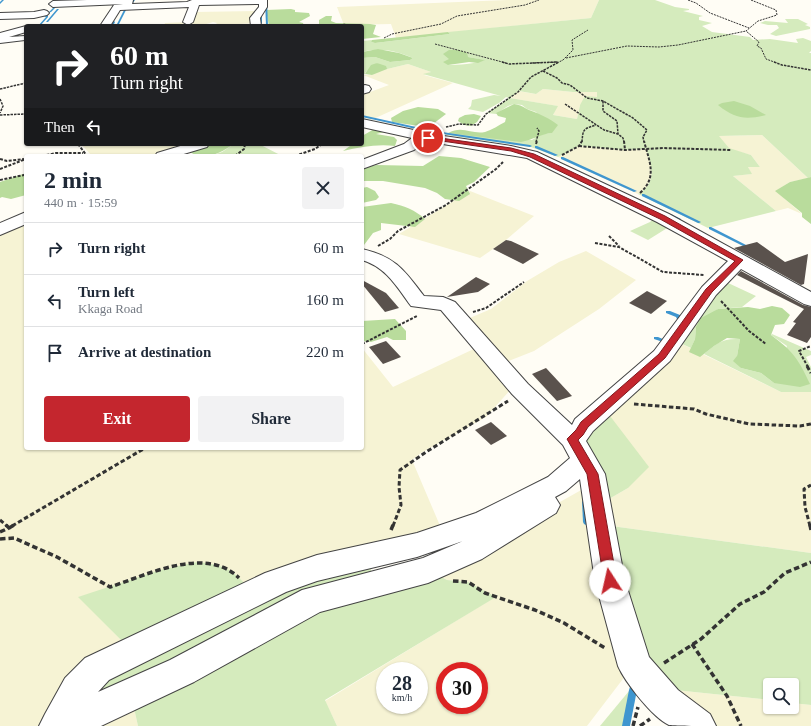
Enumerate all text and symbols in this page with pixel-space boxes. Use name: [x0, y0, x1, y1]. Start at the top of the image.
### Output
icon: right: [44, 40, 96, 92]
text: 60 m: [110, 40, 168, 71]
text: Turn right: [110, 73, 183, 93]
icon: left: [83, 116, 105, 138]
text: Then: [44, 119, 75, 135]
pin: [411, 121, 445, 155]
icon: arrive: [417, 127, 439, 149]
text: 2 min: [44, 167, 102, 193]
button: close: [302, 167, 344, 209]
text: 440 m · 15:59: [44, 195, 117, 210]
icon: right: [44, 238, 66, 260]
text: Turn right: [78, 240, 145, 256]
text: 60 m: [314, 240, 344, 256]
text: Turn left: [78, 284, 135, 300]
icon: left: [44, 290, 66, 312]
text: 160 m: [306, 292, 344, 308]
text: Kkaga Road: [78, 301, 143, 316]
icon: arrive: [44, 342, 66, 364]
text: Arrive at destination: [78, 344, 211, 360]
text: 220 m: [306, 344, 344, 360]
button: Exit: [44, 396, 190, 442]
button: Share: [198, 396, 344, 442]
position arrow: [589, 560, 631, 602]
speed limit sign: 30: [436, 662, 488, 714]
text: 28: [392, 672, 412, 694]
map controls: [763, 678, 799, 714]
button: search: [763, 678, 799, 714]
text: km/h: [392, 692, 412, 703]

